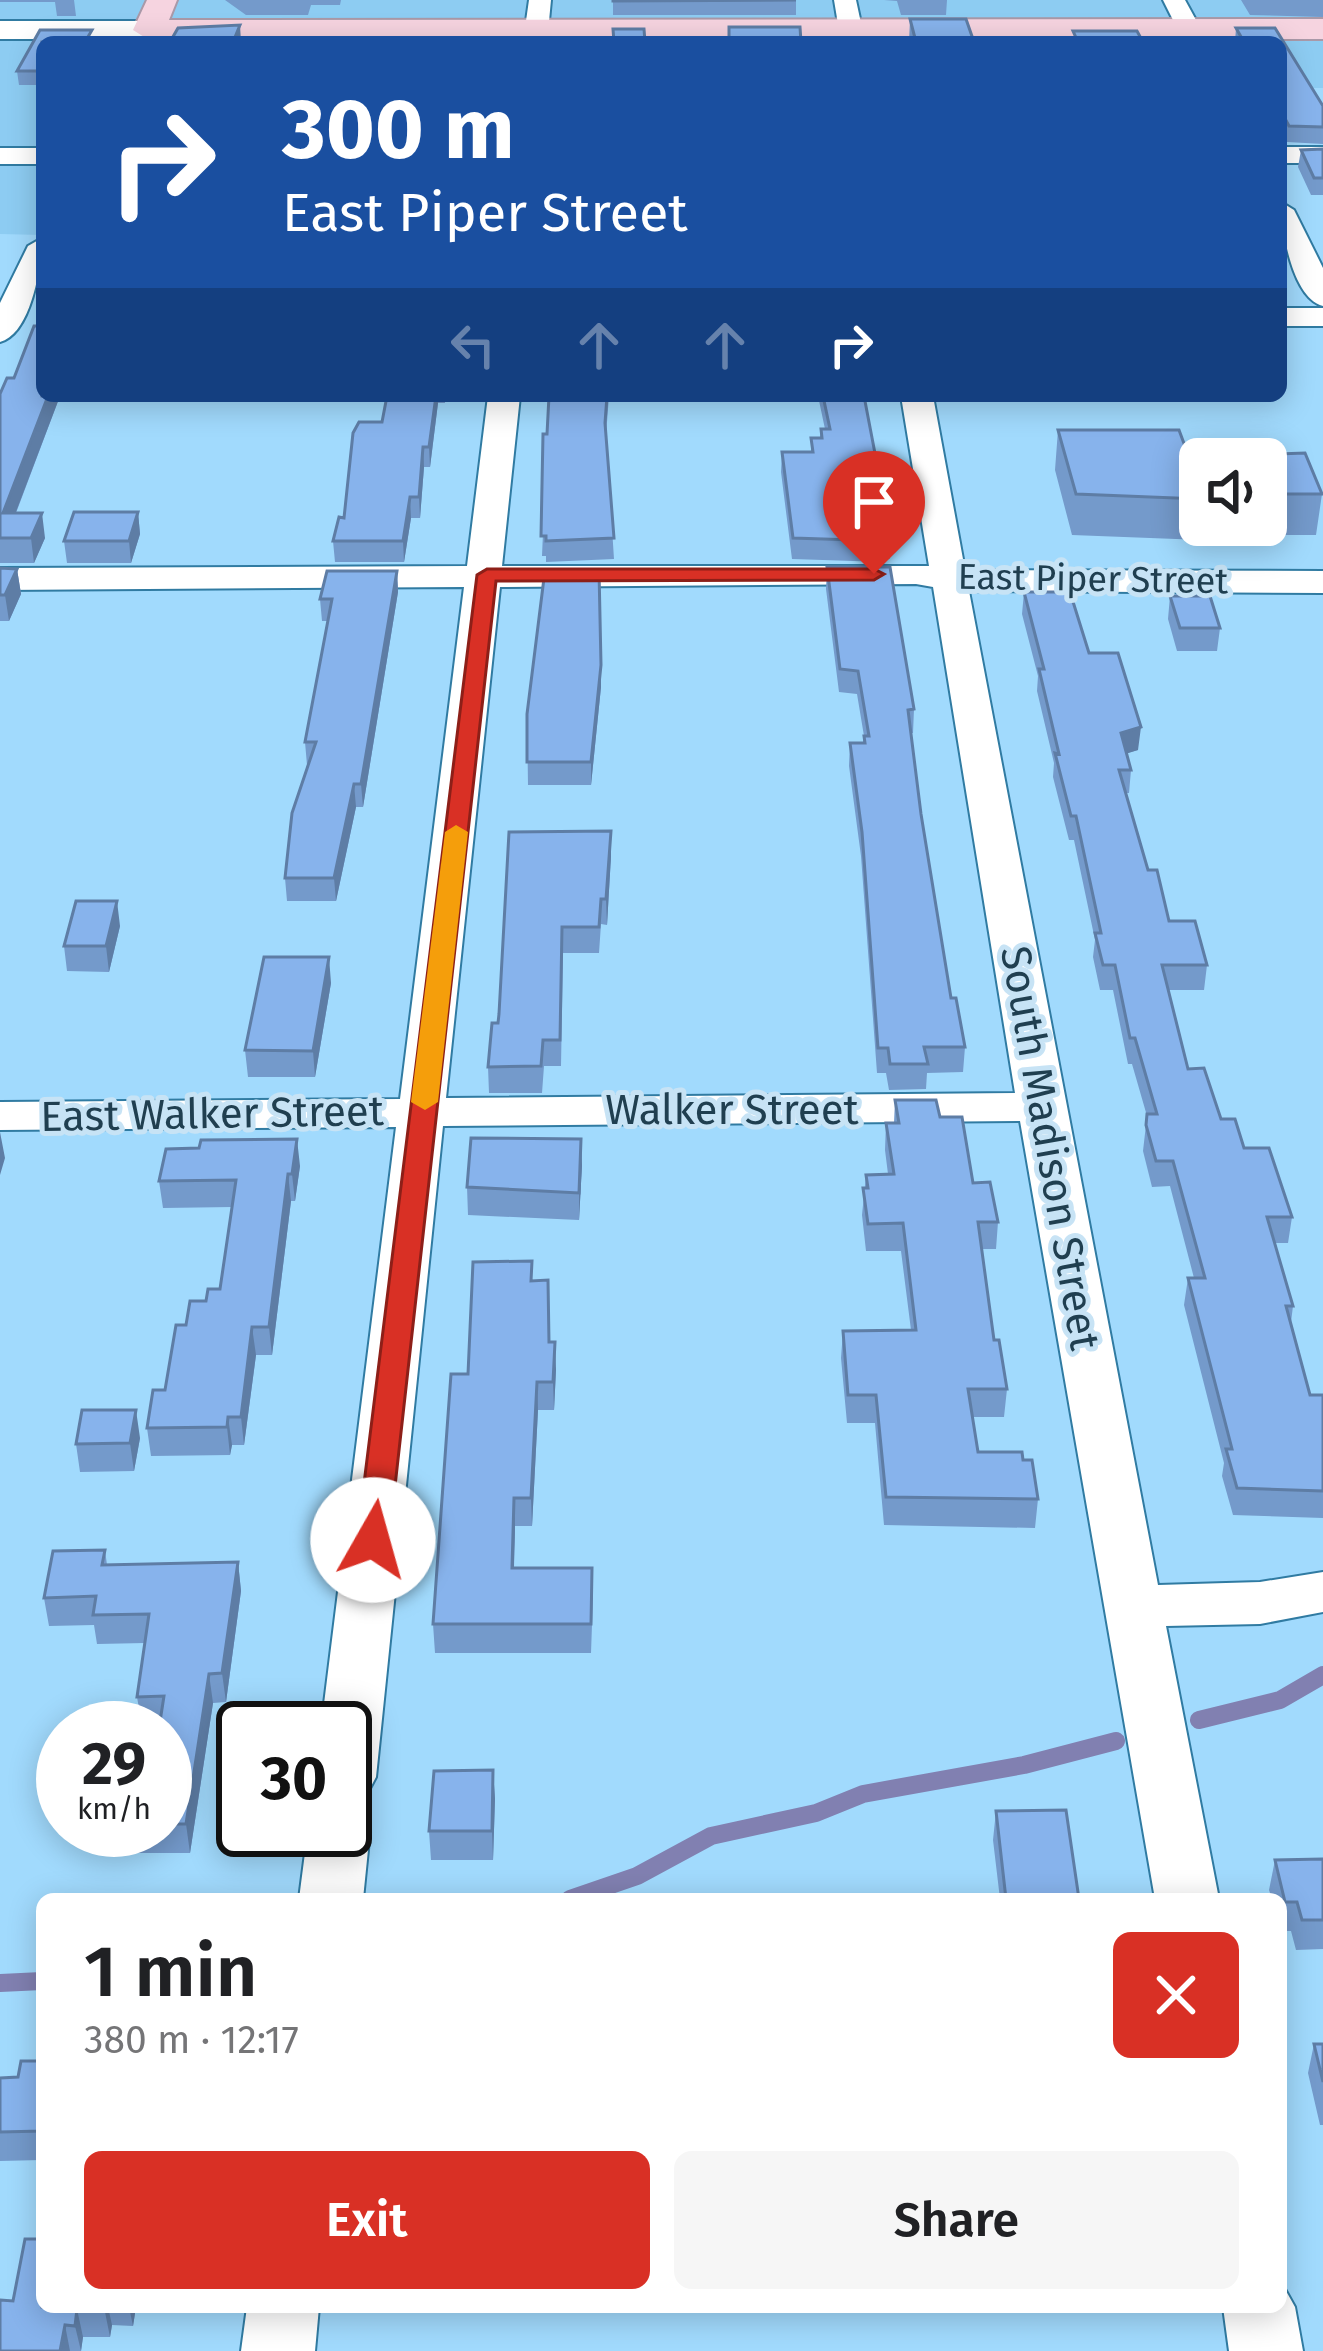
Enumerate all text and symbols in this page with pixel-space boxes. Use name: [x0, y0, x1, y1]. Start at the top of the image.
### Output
text: 300 m: [282, 79, 515, 180]
icon: right: [84, 84, 240, 240]
text: East Piper Street: [282, 181, 688, 245]
icon: left: [440, 312, 506, 378]
icon: ahead: [566, 312, 632, 378]
icon: ahead: [692, 312, 758, 378]
icon: right: [818, 312, 884, 378]
map controls: [1179, 438, 1287, 546]
button: sound: [1179, 438, 1287, 546]
pin: [823, 451, 925, 574]
icon: arrive: [841, 469, 907, 535]
street label: East Piper Street: [957, 555, 1229, 603]
street label: South Madison Street: [990, 942, 1110, 1355]
street label: Walker Street: [605, 1085, 860, 1135]
street label: East Walker Street: [40, 1086, 385, 1142]
position arrow: [310, 1477, 436, 1603]
speed limit sign: 30: [216, 1701, 372, 1857]
text: 29: [82, 1728, 146, 1800]
text: km/h: [77, 1791, 151, 1827]
text: 1 min: [84, 1929, 257, 2015]
button: close: [1113, 1932, 1239, 2058]
text: 380 m · 12:17: [84, 2017, 299, 2063]
button: Exit: [84, 2151, 650, 2289]
button: Share: [674, 2151, 1239, 2289]

